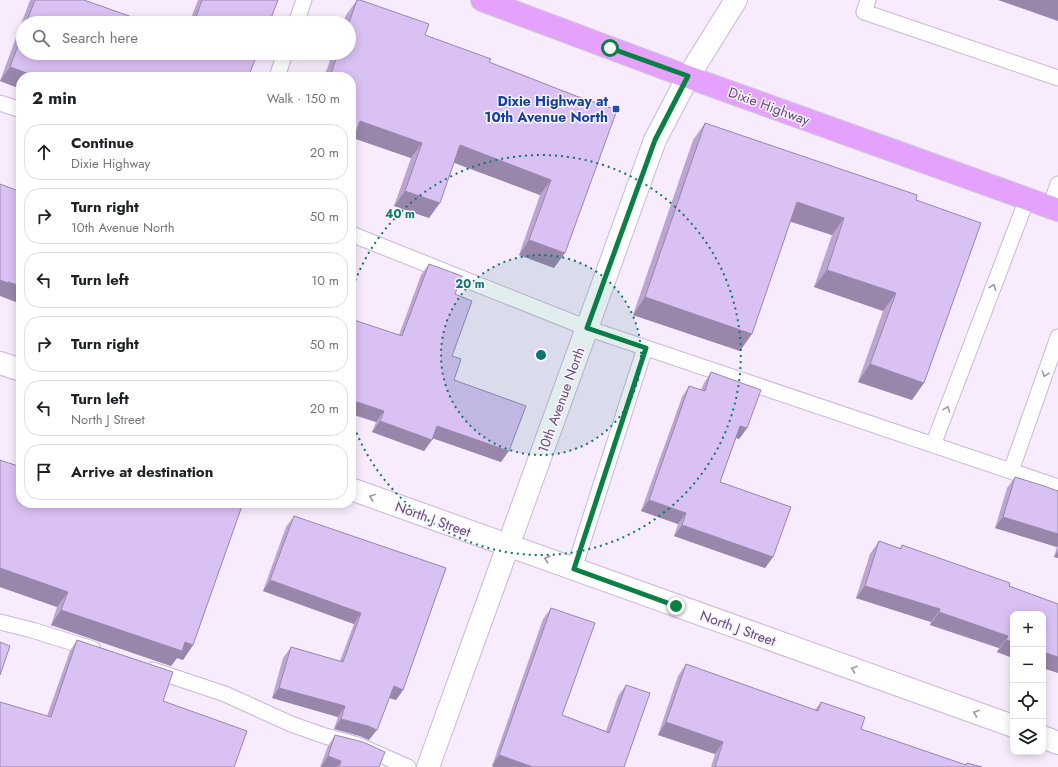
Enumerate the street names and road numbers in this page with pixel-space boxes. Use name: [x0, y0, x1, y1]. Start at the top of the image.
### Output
street label: Dixie Highway: [725, 82, 813, 130]
street label: 10th Avenue North: [533, 344, 589, 456]
street label: North J Street: [392, 496, 474, 542]
street label: North J Street: [697, 605, 779, 651]

